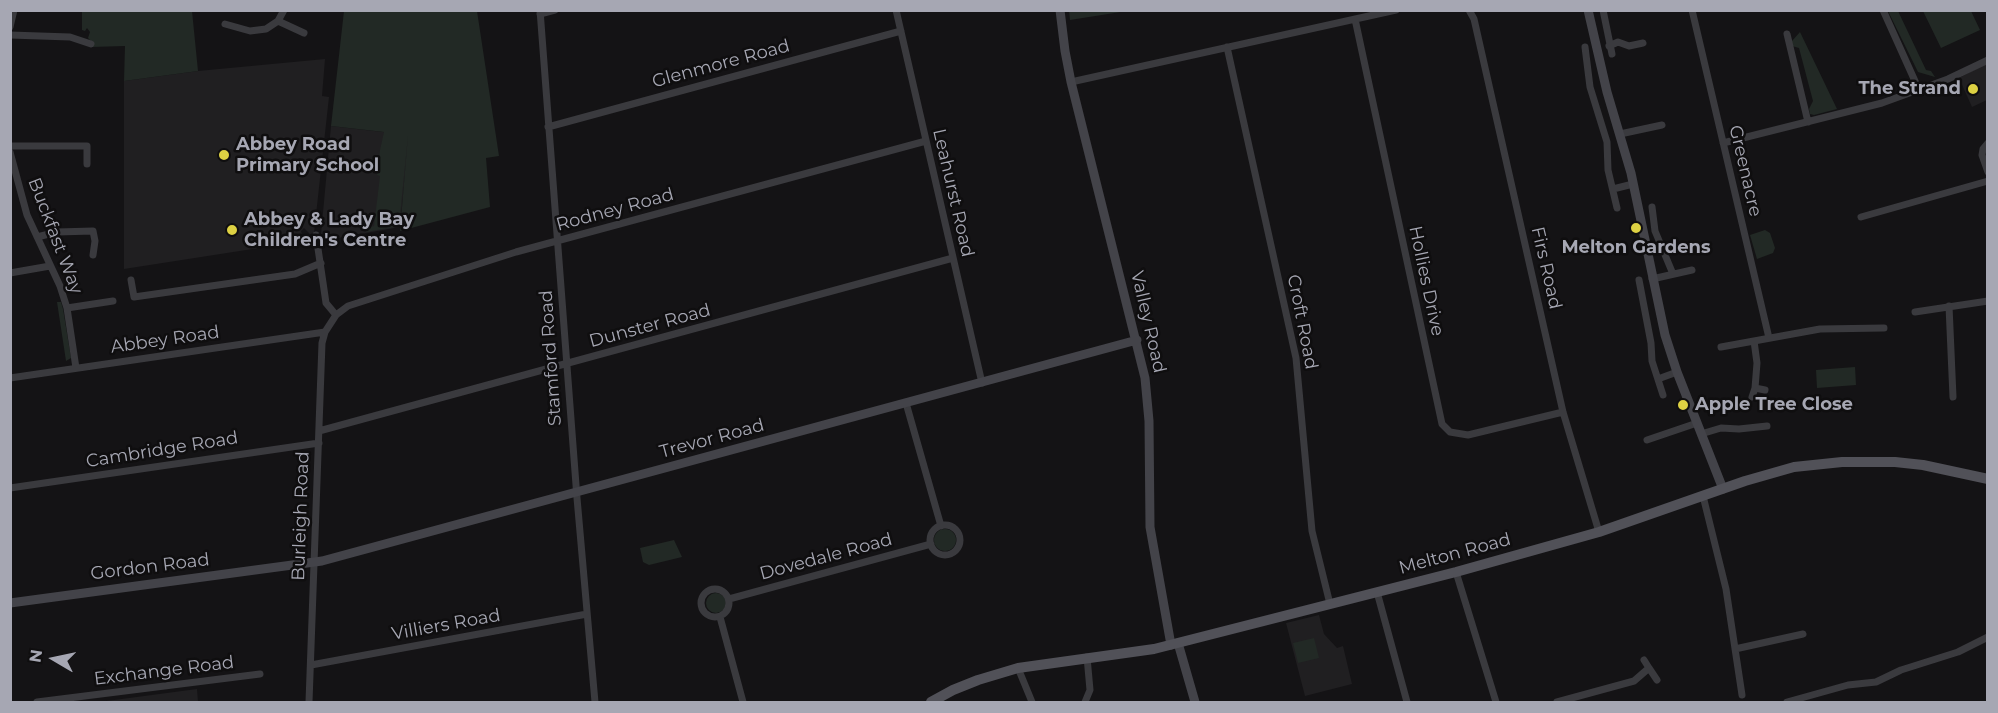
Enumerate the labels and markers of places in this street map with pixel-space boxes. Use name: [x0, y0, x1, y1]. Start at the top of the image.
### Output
place label: The Strand: [1858, 78, 1961, 100]
marker: The Strand: [1966, 82, 1980, 96]
place label: Abbey Road Primary School: [236, 134, 379, 176]
marker: Abbey Road Primary School: [217, 148, 231, 162]
place label: Abbey & Lady Bay Children's Centre: [244, 209, 414, 252]
marker: Melton Gardens: [1629, 221, 1643, 235]
marker: Abbey & Lady Bay Children's Centre: [225, 223, 239, 237]
place label: Melton Gardens: [1561, 237, 1711, 259]
place label: Apple Tree Close: [1695, 394, 1853, 416]
marker: Apple Tree Close: [1676, 398, 1690, 412]

